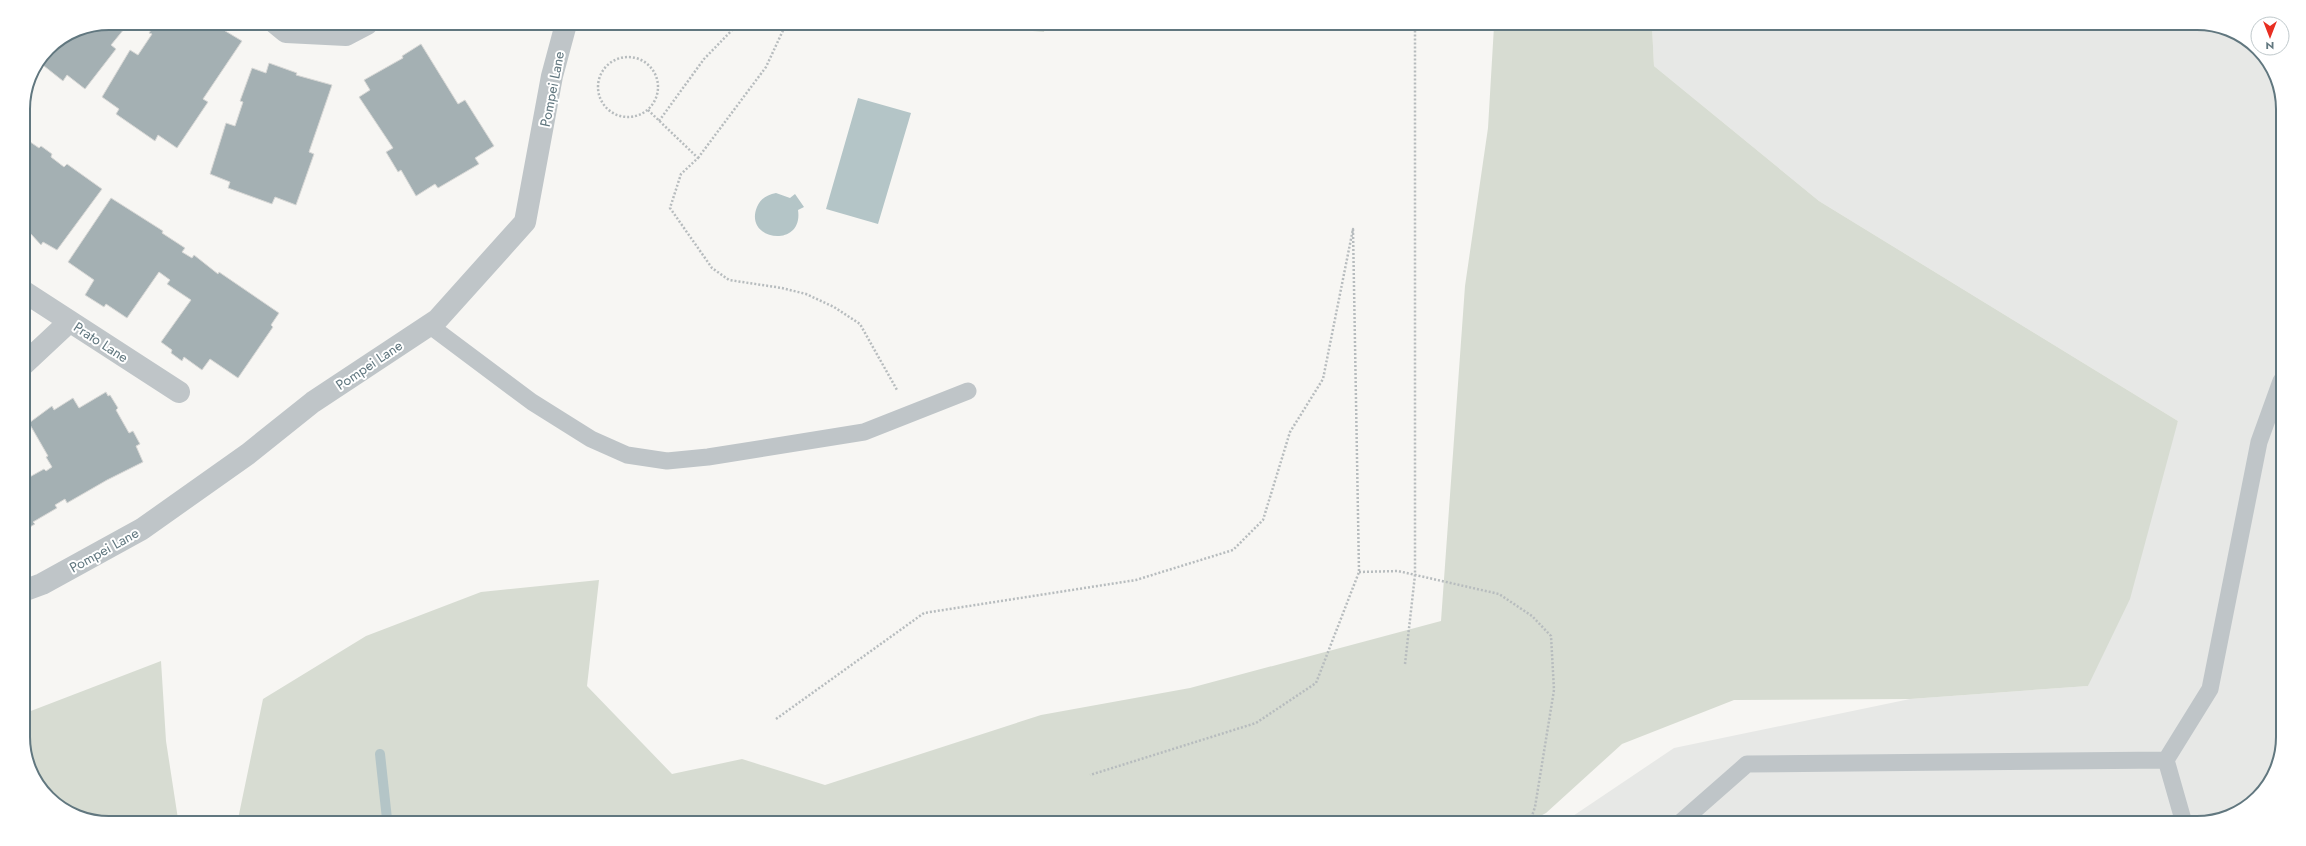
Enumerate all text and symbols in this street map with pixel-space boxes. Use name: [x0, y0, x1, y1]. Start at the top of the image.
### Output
north arrow: [2250, 16, 2290, 56]
text: N: [2266, 38, 2274, 54]
street label: Pompei Lane: [535, 50, 569, 128]
street label: Prato Lane: [70, 317, 132, 367]
street label: Pompei Lane: [332, 335, 406, 395]
street label: Pompei Lane: [66, 523, 142, 577]

